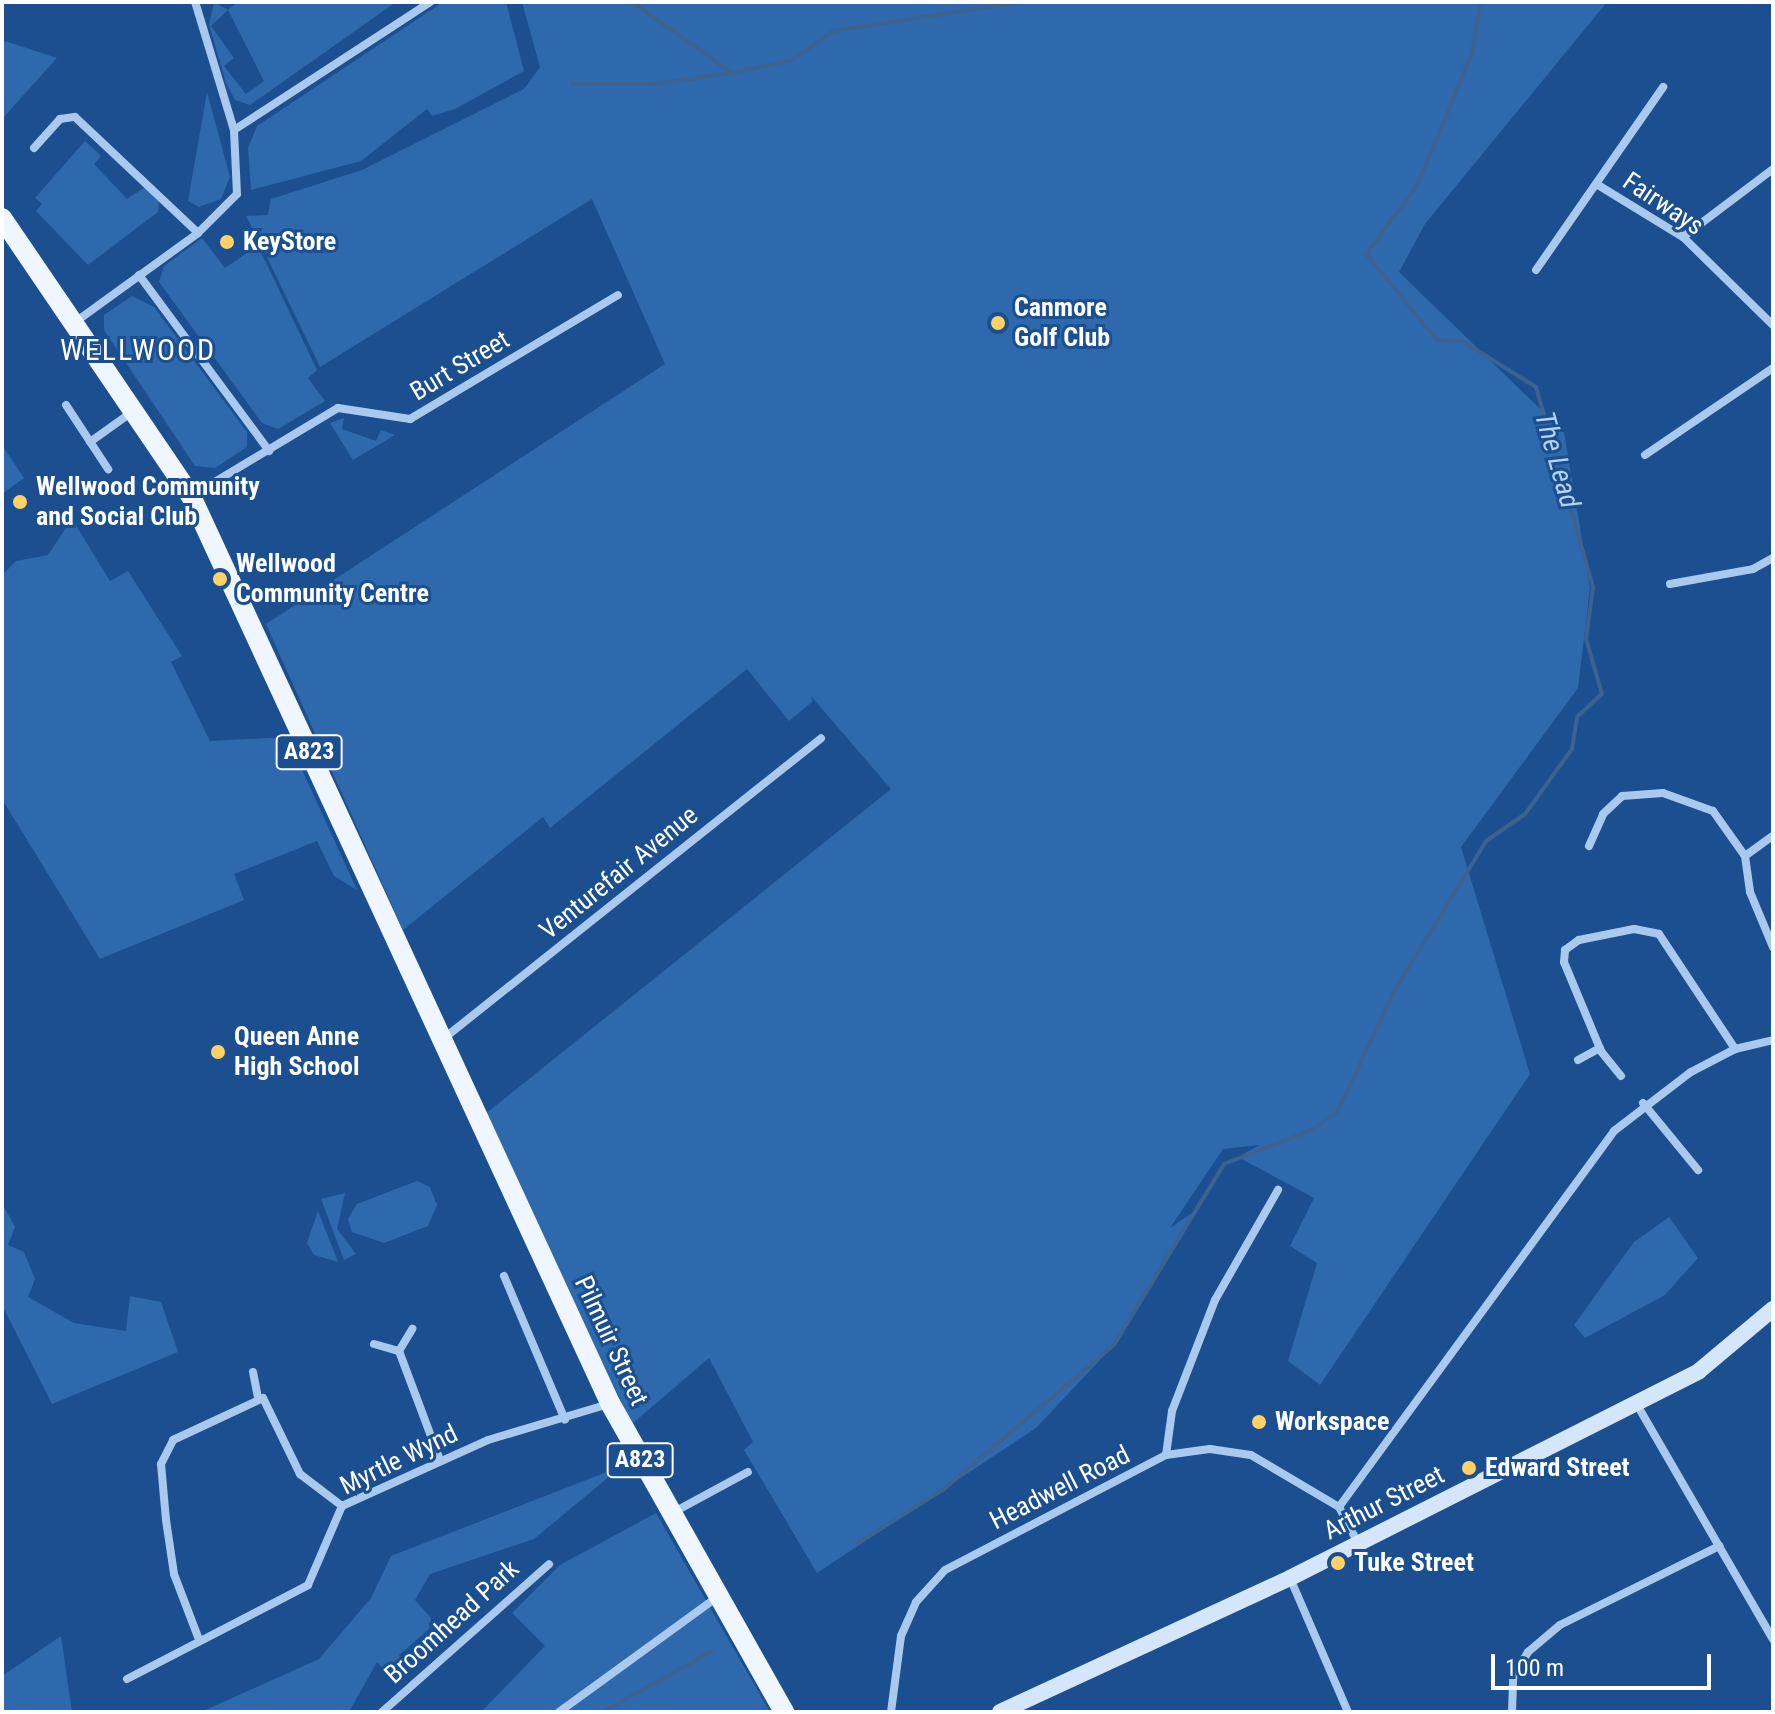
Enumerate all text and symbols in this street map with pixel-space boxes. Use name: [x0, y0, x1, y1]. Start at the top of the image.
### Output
street label: Fairways: [1617, 166, 1709, 242]
place label: KeyStore: [243, 226, 336, 258]
marker: KeyStore: [218, 233, 236, 251]
place label: Canmore Golf Club: [1014, 292, 1110, 354]
marker: Canmore Golf Club: [989, 314, 1007, 332]
street label: Burt Street: [405, 324, 515, 408]
district label: WELLWOOD: [60, 332, 216, 368]
water label: The Lead: [1527, 408, 1587, 512]
place label: Wellwood Community and Social Club: [36, 471, 260, 532]
marker: Wellwood Community and Social Club: [11, 493, 29, 511]
place label: Wellwood Community Centre: [236, 548, 429, 610]
marker: Wellwood Community Centre: [211, 570, 229, 588]
road number: A823: [275, 732, 343, 772]
street label: Venturefair Avenue: [534, 800, 704, 946]
place label: Queen Anne High School: [234, 1021, 360, 1082]
marker: Queen Anne High School: [209, 1043, 227, 1061]
street label: Pilmuir Street: [567, 1271, 655, 1411]
place label: Workspace: [1275, 1406, 1389, 1438]
marker: Workspace: [1250, 1413, 1268, 1431]
street label: Myrtle Wynd: [335, 1418, 463, 1502]
street label: Headwell Road: [985, 1439, 1135, 1537]
road number: A823: [606, 1440, 674, 1480]
place label: Edward Street: [1485, 1452, 1630, 1484]
street label: Arthur Street: [1318, 1459, 1450, 1547]
marker: Edward Street: [1460, 1459, 1478, 1477]
place label: Tuke Street: [1354, 1547, 1474, 1579]
street label: Broomhead Park: [378, 1554, 526, 1690]
marker: Tuke Street: [1329, 1554, 1347, 1572]
scale bar: [1495, 1638, 1715, 1688]
text: 100 m: [1505, 1654, 1564, 1682]

